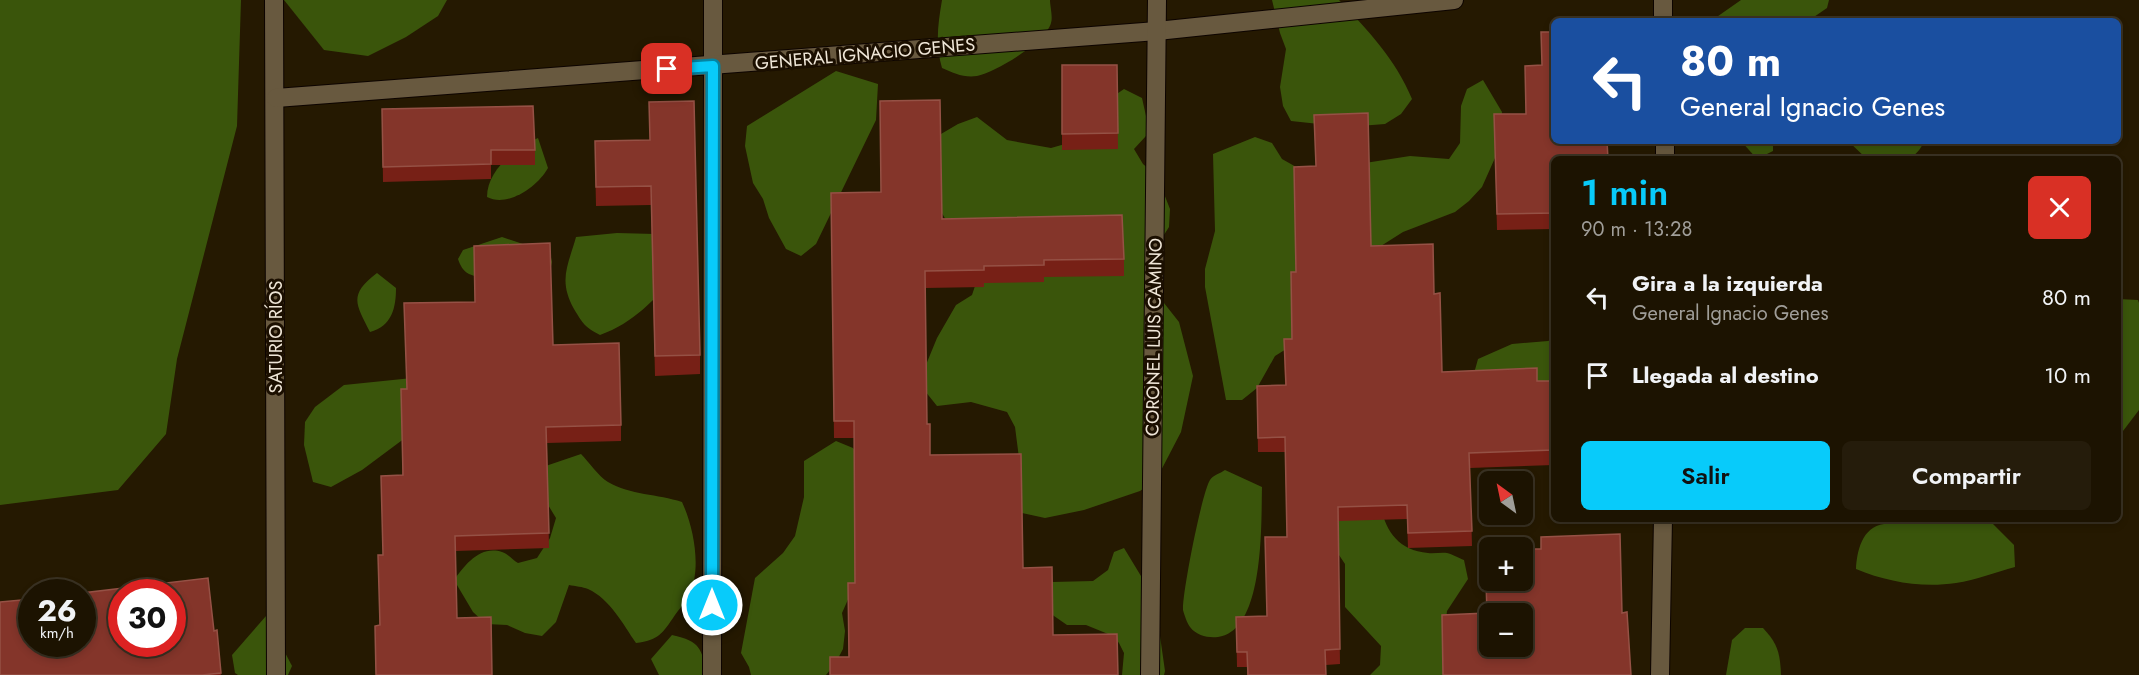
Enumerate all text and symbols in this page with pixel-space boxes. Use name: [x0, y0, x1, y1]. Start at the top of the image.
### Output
street label: GENERAL IGNACIO GENES: [754, 31, 976, 77]
text: 80 m: [1680, 31, 1781, 92]
icon: left: [1581, 42, 1659, 120]
pin: [641, 43, 692, 94]
icon: arrive: [650, 52, 683, 85]
text: General Ignacio Genes: [1680, 87, 1945, 126]
text: 1 min: [1581, 166, 1668, 218]
button: close: [2028, 176, 2091, 239]
text: 90 m · 13:28: [1581, 215, 1692, 244]
street label: CORONEL LUIS CAMINO: [1139, 238, 1169, 436]
text: Gira a la izquierda: [1632, 267, 1823, 299]
street label: SATURIO RÍOS: [263, 280, 289, 393]
icon: left: [1581, 281, 1614, 314]
text: 80 m: [2042, 281, 2091, 313]
text: General Ignacio Genes: [1632, 299, 1828, 328]
icon: arrive: [1581, 359, 1614, 392]
text: Llegada al destino: [1632, 359, 1819, 391]
text: 10 m: [2044, 359, 2091, 391]
button: Salir: [1581, 441, 1830, 510]
button: Compartir: [1842, 441, 2091, 510]
north arrow: [1479, 471, 1533, 525]
map controls: [1479, 471, 1533, 657]
button: +: [1479, 537, 1533, 591]
position arrow: [680, 573, 744, 637]
speed limit sign: 30: [108, 579, 186, 657]
text: 26: [37, 589, 77, 632]
button: −: [1479, 603, 1533, 657]
text: km/h: [40, 622, 74, 644]

